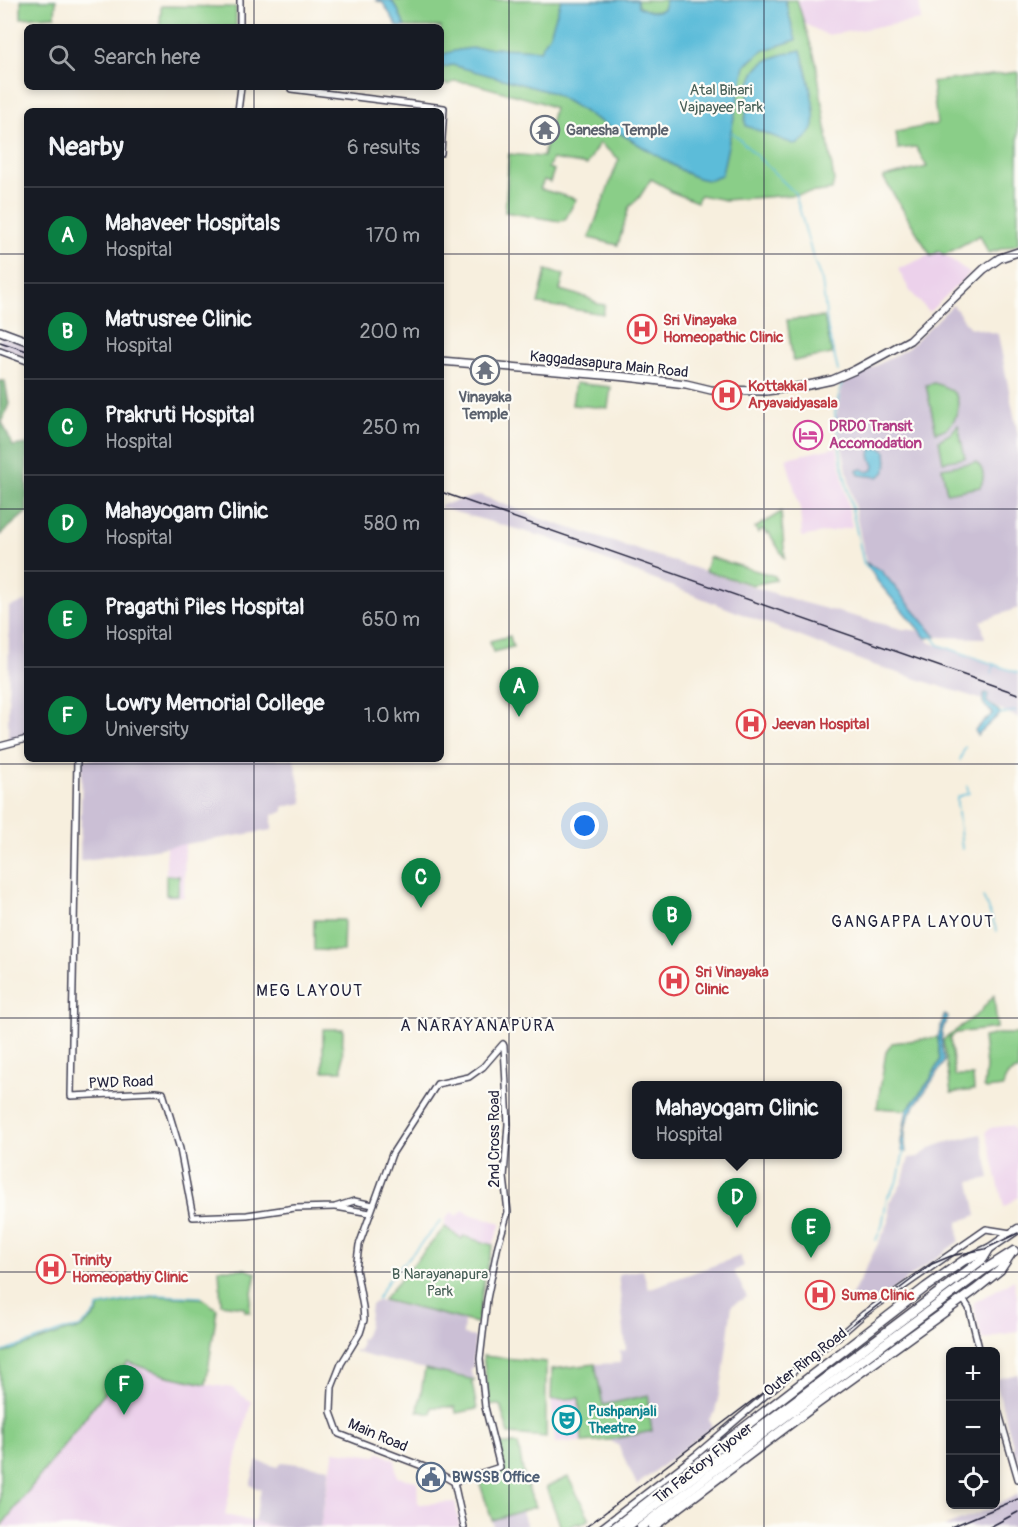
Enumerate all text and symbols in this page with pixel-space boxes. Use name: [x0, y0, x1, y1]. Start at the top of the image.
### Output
search box: [24, 24, 444, 90]
icon: search: [45, 41, 78, 74]
text: Search here: [93, 43, 200, 71]
park label: Atal Bihari Vajpayee Park: [679, 81, 764, 117]
temple icon: Ganesha Temple: [529, 114, 561, 146]
place label: Ganesha Temple: [566, 121, 669, 140]
text: Nearby: [48, 131, 124, 163]
text: 6 results: [347, 135, 420, 160]
text: Mahaveer Hospitals: [105, 209, 280, 237]
text: A: [61, 223, 74, 248]
text: 170 m: [366, 223, 420, 248]
text: Hospital: [105, 237, 172, 262]
text: Matrusree Clinic: [105, 305, 252, 333]
place label: Sri Vinayaka Homeopathic Clinic: [663, 311, 784, 347]
hospital icon: Sri Vinayaka Homeopathic Clinic: [626, 313, 658, 345]
text: B: [62, 319, 73, 344]
text: 200 m: [359, 319, 420, 344]
text: Hospital: [105, 333, 172, 358]
street label: Kaggadasapura Main Road: [529, 347, 689, 382]
temple icon: Vinayaka Temple: [469, 354, 501, 386]
place label: Kottakkal Aryavaidyasala: [748, 377, 838, 413]
hospital icon: Kottakkal Aryavaidyasala: [711, 379, 743, 411]
place label: Vinayaka Temple: [458, 388, 512, 424]
text: Prakruti Hospital: [105, 401, 255, 429]
text: C: [61, 415, 74, 440]
text: 250 m: [362, 415, 420, 440]
place label: DRDO Transit Accomodation: [829, 417, 922, 453]
hotel icon: DRDO Transit Accomodation: [792, 419, 824, 451]
text: Hospital: [105, 429, 172, 454]
text: Mahayogam Clinic: [105, 497, 268, 525]
text: D: [61, 511, 74, 536]
text: 580 m: [363, 511, 420, 536]
text: Hospital: [105, 525, 172, 550]
text: Pragathi Piles Hospital: [105, 593, 304, 621]
text: E: [62, 607, 73, 632]
text: 650 m: [362, 607, 420, 632]
text: Hospital: [105, 621, 172, 646]
pin: A: [500, 668, 538, 717]
text: Lowry Memorial College: [105, 689, 324, 717]
text: F: [61, 703, 74, 728]
text: 1.0 km: [364, 703, 420, 728]
hospital icon: Jeevan Hospital: [735, 708, 767, 740]
place label: Jeevan Hospital: [772, 715, 870, 734]
text: University: [105, 717, 189, 742]
your location: [570, 811, 599, 840]
pin: C: [402, 858, 440, 908]
pin: B: [652, 896, 692, 946]
district label: GANGAPPA LAYOUT: [831, 912, 995, 932]
place label: Sri Vinayaka Clinic: [695, 963, 769, 999]
hospital icon: Sri Vinayaka Clinic: [658, 965, 690, 997]
district label: MEG LAYOUT: [256, 981, 364, 1001]
district label: A NARAYANAPURA: [400, 1016, 556, 1036]
street label: PWD Road: [88, 1072, 154, 1093]
popup: [632, 1081, 842, 1159]
street label: 2nd Cross Road: [485, 1090, 504, 1188]
text: Mahayogam Clinic: [655, 1094, 819, 1122]
text: Hospital: [655, 1122, 723, 1147]
pin: D: [718, 1178, 756, 1228]
pin: E: [792, 1208, 830, 1258]
place label: Trinity Homeopathy Clinic: [71, 1251, 189, 1287]
hospital icon: Trinity Homeopathy Clinic: [35, 1253, 67, 1285]
park label: B Narayanapura Park: [392, 1265, 488, 1301]
hospital icon: Suma Clinic: [804, 1279, 836, 1311]
place label: Suma Clinic: [841, 1286, 915, 1305]
street label: Outer Ring Road: [760, 1324, 851, 1401]
map controls: [946, 1347, 1000, 1509]
button: +: [946, 1347, 1000, 1401]
pin: F: [104, 1366, 144, 1415]
button: −: [946, 1401, 1000, 1455]
place label: Pushpanjali Theatre: [587, 1402, 657, 1438]
theatre icon: Pushpanjali Theatre: [551, 1404, 583, 1436]
street label: Main Road: [345, 1414, 411, 1457]
street label: Tin Factory Flyover: [650, 1418, 757, 1508]
button: locate: [946, 1455, 1000, 1509]
public building icon: BWSSB Office: [415, 1461, 447, 1493]
place label: BWSSB Office: [452, 1468, 540, 1487]

